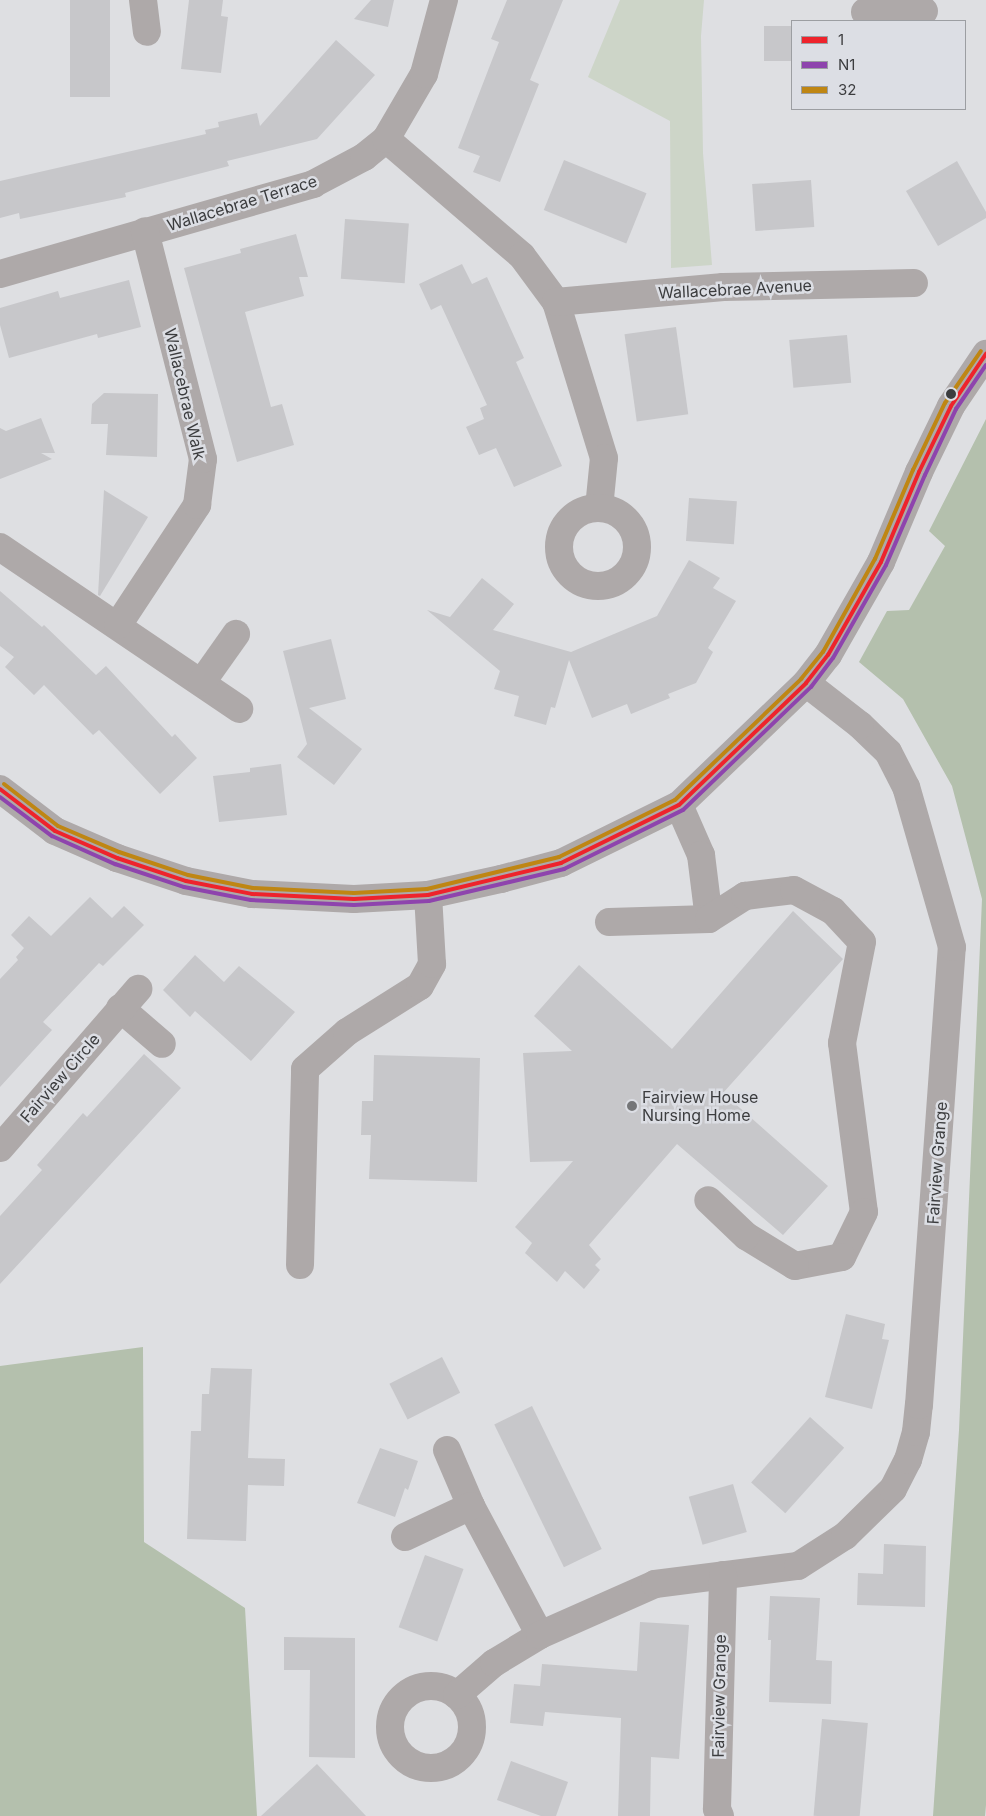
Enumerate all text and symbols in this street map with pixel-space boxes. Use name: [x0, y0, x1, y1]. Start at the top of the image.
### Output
legend: [791, 20, 966, 110]
text: 1: [838, 30, 844, 49]
text: N1: [838, 55, 855, 74]
text: 32: [838, 80, 856, 99]
street label: Wallacebrae Terrace: [165, 171, 319, 235]
street label: Wallacebrae Avenue: [658, 275, 812, 303]
street label: Wallacebrae Walk: [161, 326, 209, 462]
unlabelled marker: [946, 389, 956, 399]
street label: Fairview Circle: [16, 1030, 104, 1126]
place label: Fairview House Nursing Home: [642, 1087, 758, 1125]
marker: Fairview House Nursing Home: [626, 1100, 638, 1112]
street label: Fairview Grange: [923, 1101, 951, 1225]
street label: Fairview Grange: [708, 1634, 730, 1758]

